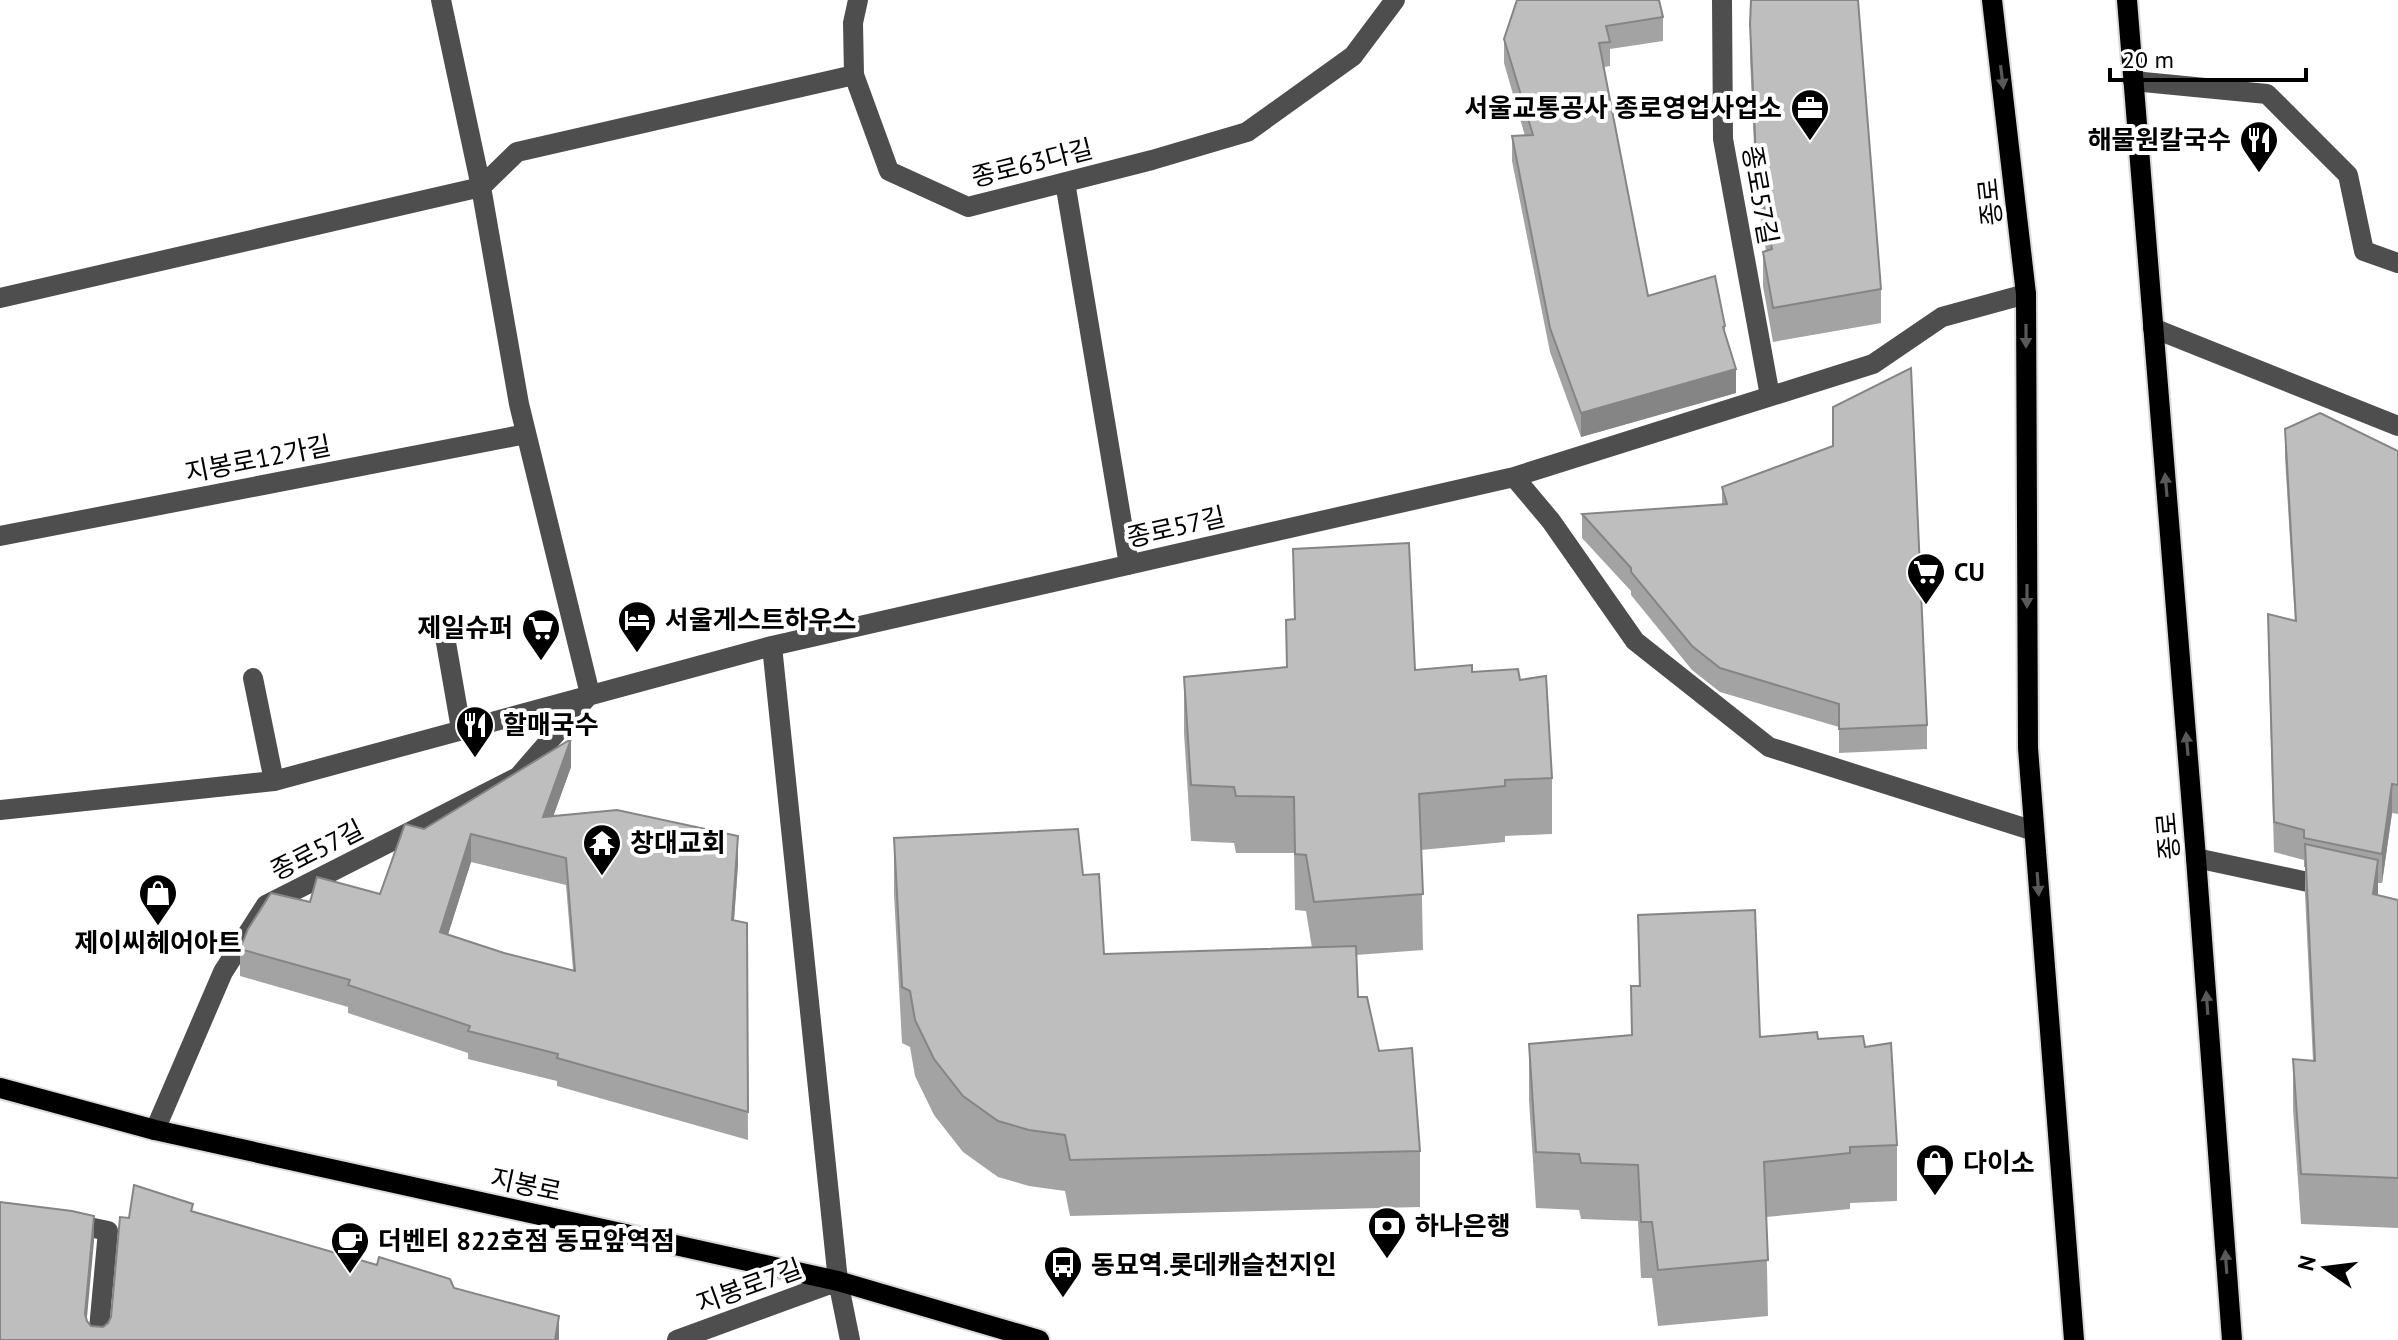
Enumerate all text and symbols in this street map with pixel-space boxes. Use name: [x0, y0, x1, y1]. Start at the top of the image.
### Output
scale bar: [2110, 32, 2306, 82]
text: 20 m: [2122, 44, 2174, 75]
one-way arrow: [1995, 65, 2008, 90]
office icon: 서울교통공사 종로영업사업소: [1789, 87, 1831, 142]
place label: 서울교통공사 종로영업사업소: [1464, 91, 1782, 124]
restaurant icon: 해물원칼국수: [2238, 119, 2280, 174]
place label: 해물원칼국수: [2087, 123, 2231, 156]
street label: 종로63다길: [968, 132, 1096, 194]
street label: 종로57길: [1736, 143, 1785, 247]
street label: 종로: [1971, 177, 2008, 228]
one-way arrow: [2020, 324, 2032, 349]
street label: 지봉로12가길: [182, 428, 334, 489]
one-way arrow: [2159, 472, 2172, 497]
street label: 종로57길: [1123, 499, 1228, 554]
supermarket icon: CU: [1905, 551, 1947, 606]
place label: CU: [1954, 555, 1985, 588]
one-way arrow: [2021, 584, 2033, 609]
hotel icon: 서울게스트하우스: [616, 599, 658, 654]
place label: 서울게스트하우스: [665, 603, 856, 636]
supermarket icon: 제일슈퍼: [520, 607, 562, 662]
place label: 제일슈퍼: [417, 611, 513, 644]
restaurant icon: 할매국수: [454, 704, 496, 759]
place label: 할매국수: [503, 708, 599, 741]
one-way arrow: [2180, 731, 2193, 756]
street label: 종로: [2149, 811, 2186, 861]
street label: 종로57길: [265, 812, 369, 887]
temple icon: 창대교회: [581, 822, 623, 877]
place label: 창대교회: [630, 826, 726, 859]
shop icon: 제이씨헤어아트: [137, 872, 179, 927]
one-way arrow: [2032, 872, 2045, 897]
place label: 제이씨헤어아트: [74, 926, 242, 959]
one-way arrow: [2200, 990, 2213, 1015]
shop icon: 다이소: [1914, 1142, 1956, 1197]
place label: 다이소: [1963, 1146, 2035, 1179]
street label: 지봉로: [488, 1161, 565, 1208]
bank icon: 하나은행: [1366, 1205, 1408, 1260]
place label: 하나은행: [1415, 1209, 1511, 1242]
cafe icon: 더벤티 822호점 동묘앞역점: [329, 1220, 371, 1275]
place label: 더벤티 822호점 동묘앞역점: [378, 1224, 675, 1257]
north arrow: [2286, 1228, 2366, 1308]
bus stop icon: 동묘역.롯데캐슬천지인: [1042, 1244, 1084, 1299]
place label: 동묘역.롯데캐슬천지인: [1091, 1248, 1337, 1281]
one-way arrow: [2219, 1249, 2232, 1274]
street label: 지봉로7길: [692, 1251, 806, 1320]
text: N: [2291, 1253, 2322, 1274]

